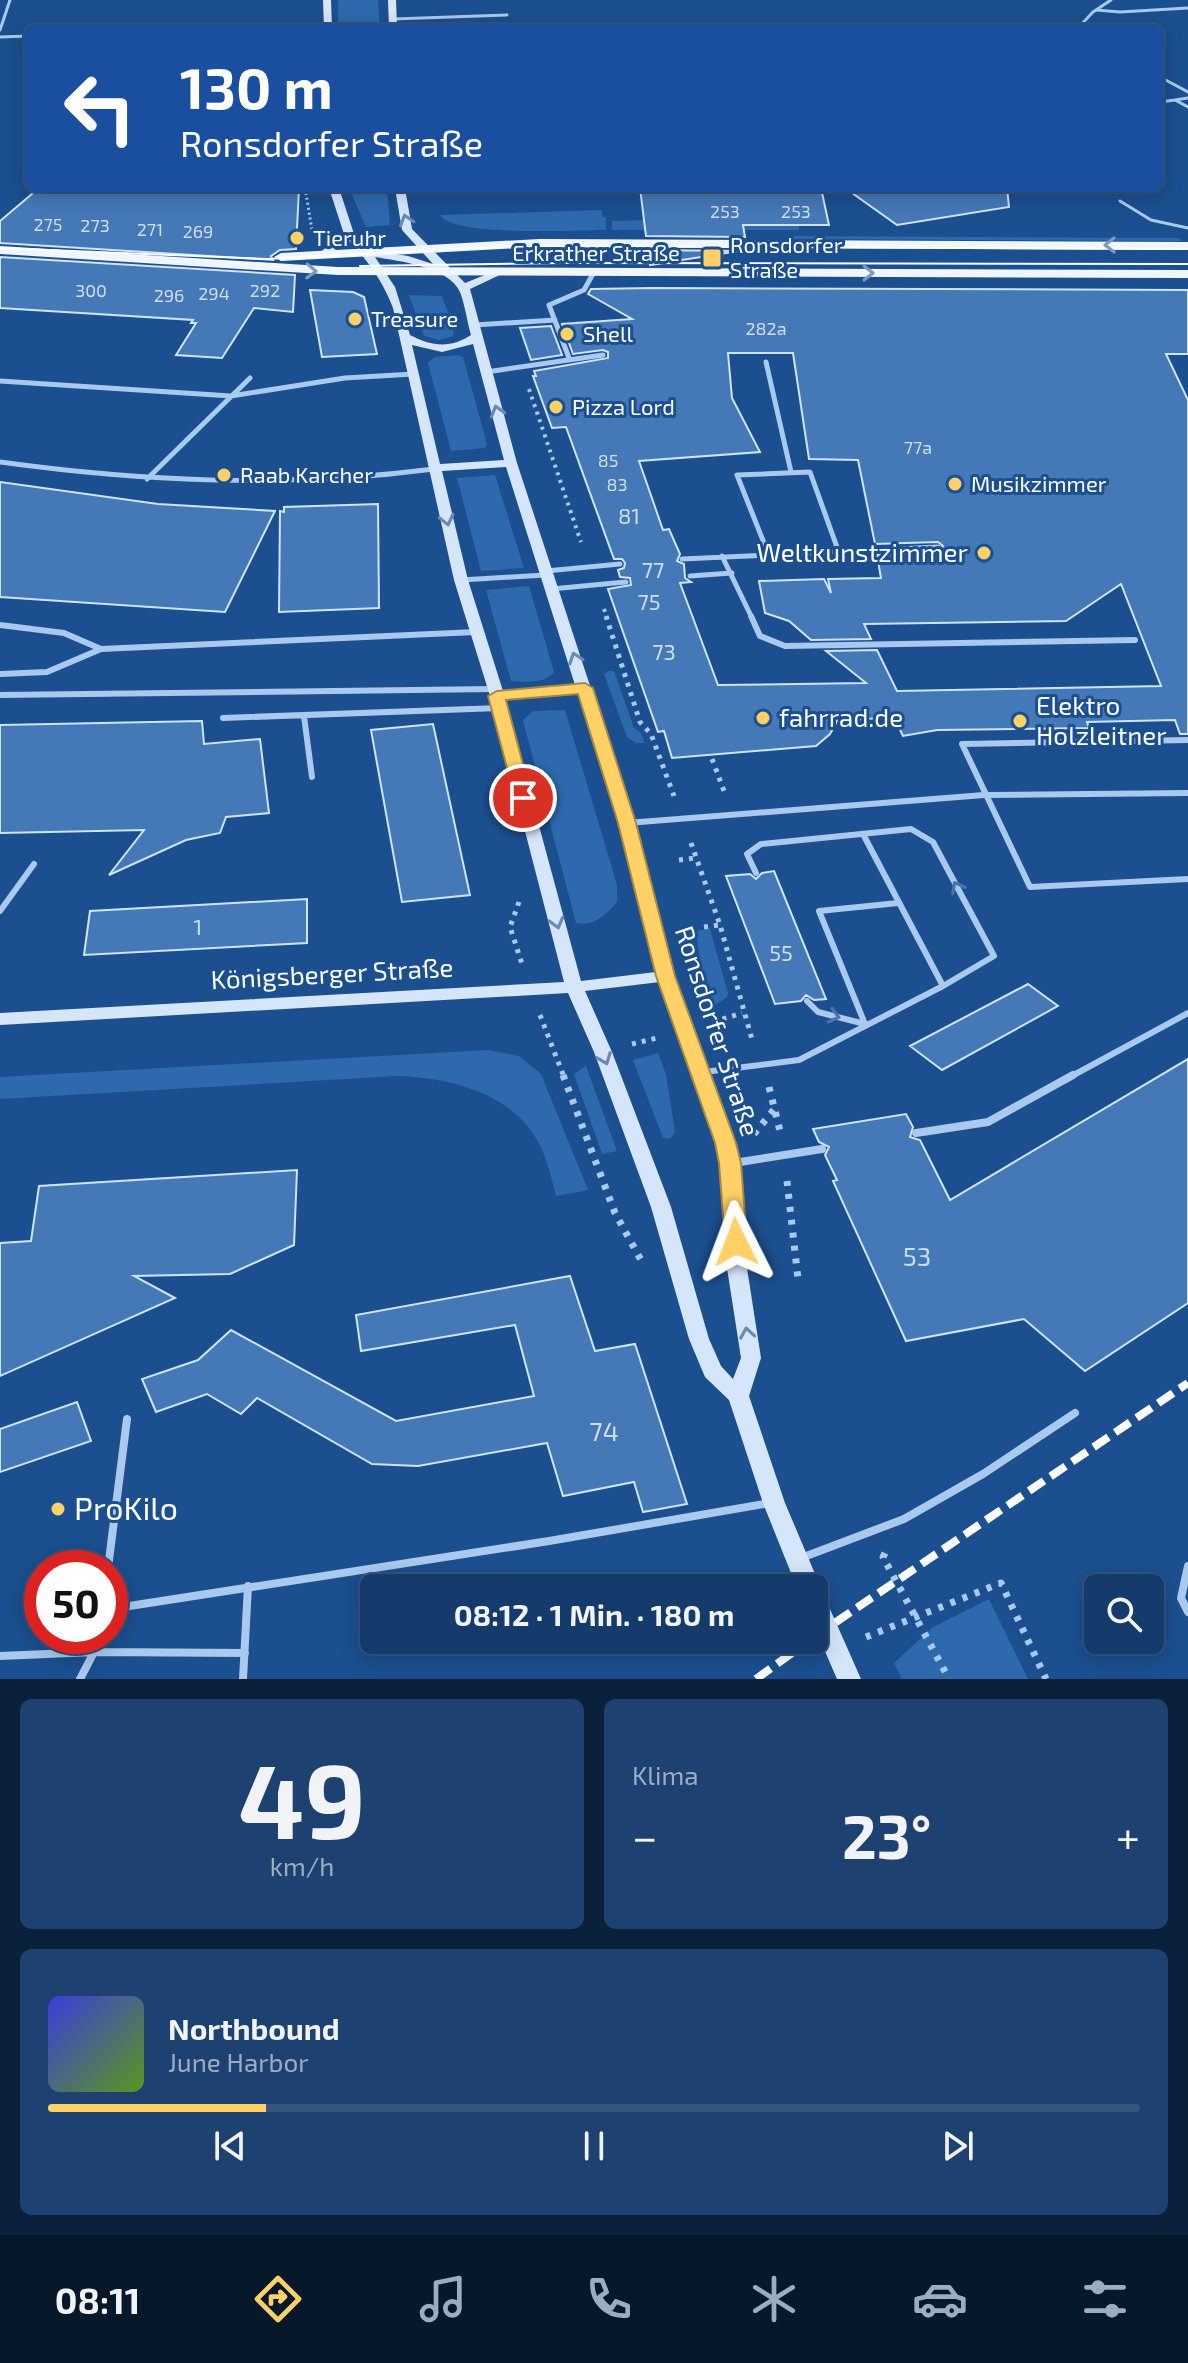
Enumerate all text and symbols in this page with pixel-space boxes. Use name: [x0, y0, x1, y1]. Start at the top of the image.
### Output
text: 130 m: [180, 53, 333, 120]
icon: left: [48, 56, 152, 160]
text: Ronsdorfer Straße: [180, 121, 483, 164]
house number: 253: [710, 200, 740, 222]
house number: 253: [781, 200, 811, 222]
house number: 275: [34, 213, 62, 235]
house number: 273: [80, 214, 110, 236]
one-way arrow: [399, 214, 415, 228]
house number: 271: [137, 218, 163, 240]
house number: 269: [183, 220, 213, 242]
place label: Tieruhr: [313, 224, 386, 250]
marker: Tieruhr: [288, 229, 306, 247]
place label: Ronsdorfer Straße: [730, 231, 843, 282]
one-way arrow: [1103, 237, 1116, 254]
street label: Erkrather Straße: [512, 239, 680, 265]
marker: Ronsdorfer Straße: [701, 247, 723, 269]
one-way arrow: [305, 262, 318, 279]
one-way arrow: [862, 264, 875, 282]
house number: 300: [75, 279, 107, 301]
house number: 292: [250, 279, 280, 301]
house number: 294: [198, 282, 230, 304]
house number: 296: [154, 284, 184, 306]
place label: Treasure: [371, 305, 458, 331]
marker: Treasure: [346, 310, 364, 328]
house number: 282a: [745, 317, 787, 339]
place label: Shell: [583, 320, 633, 346]
marker: Shell: [558, 325, 576, 343]
place label: Pizza Lord: [572, 393, 675, 419]
marker: Pizza Lord: [547, 398, 565, 416]
one-way arrow: [489, 404, 506, 418]
house number: 77a: [904, 436, 932, 458]
house number: 85: [598, 449, 618, 471]
place label: Raab Karcher: [240, 461, 373, 487]
marker: Raab Karcher: [215, 466, 233, 484]
place label: Musikzimmer: [971, 470, 1107, 496]
house number: 83: [607, 473, 627, 495]
marker: Musikzimmer: [946, 475, 964, 493]
house number: 81: [618, 502, 640, 528]
one-way arrow: [438, 513, 455, 526]
place label: Weltkunstzimmer: [756, 536, 968, 567]
marker: Weltkunstzimmer: [975, 544, 993, 562]
house number: 77: [642, 556, 664, 582]
house number: 75: [637, 588, 661, 614]
house number: 73: [652, 638, 676, 664]
one-way arrow: [568, 652, 584, 666]
place label: Elektro Holzleitner: [1036, 689, 1167, 750]
place label: fahrrad.de: [779, 701, 903, 732]
marker: fahrrad.de: [754, 709, 772, 727]
marker: Elektro Holzleitner: [1011, 712, 1029, 730]
pin: [489, 764, 557, 832]
icon: arrive: [501, 776, 545, 820]
one-way arrow: [951, 881, 966, 895]
house number: 1: [194, 913, 202, 939]
one-way arrow: [548, 915, 565, 929]
street label: Ronsdorfer Straße: [670, 922, 767, 1139]
house number: 55: [769, 939, 793, 965]
street label: Königsberger Straße: [210, 951, 454, 994]
one-way arrow: [827, 1007, 841, 1024]
one-way arrow: [595, 1051, 612, 1065]
position arrow: [694, 1200, 778, 1284]
house number: 53: [903, 1240, 931, 1271]
one-way arrow: [740, 1326, 757, 1340]
house number: 74: [589, 1415, 619, 1446]
place label: ProKilo: [74, 1488, 178, 1526]
marker: ProKilo: [49, 1500, 67, 1518]
speed limit sign: 50: [24, 1550, 128, 1654]
map controls: [1084, 1574, 1164, 1654]
button: search: [1084, 1574, 1164, 1654]
text: 08:12 · 1 Min. · 180 m: [454, 1596, 734, 1632]
text: 49: [238, 1735, 366, 1860]
text: Klima: [632, 1759, 699, 1790]
text: 23°: [842, 1799, 932, 1871]
text: −: [632, 1809, 658, 1862]
text: +: [1116, 1809, 1140, 1862]
text: km/h: [270, 1850, 334, 1881]
text: Northbound: [168, 2010, 340, 2046]
text: June Harbor: [168, 2046, 309, 2077]
icon: previous: [208, 2124, 252, 2168]
icon: pause: [572, 2124, 616, 2168]
icon: next: [936, 2124, 980, 2168]
icon: directions: [250, 2271, 306, 2327]
icon: music: [415, 2271, 471, 2327]
icon: phone: [581, 2271, 637, 2327]
icon: climate: [746, 2271, 802, 2327]
icon: car: [912, 2271, 968, 2327]
icon: filters: [1077, 2271, 1133, 2327]
text: 08:11: [55, 2278, 140, 2321]

